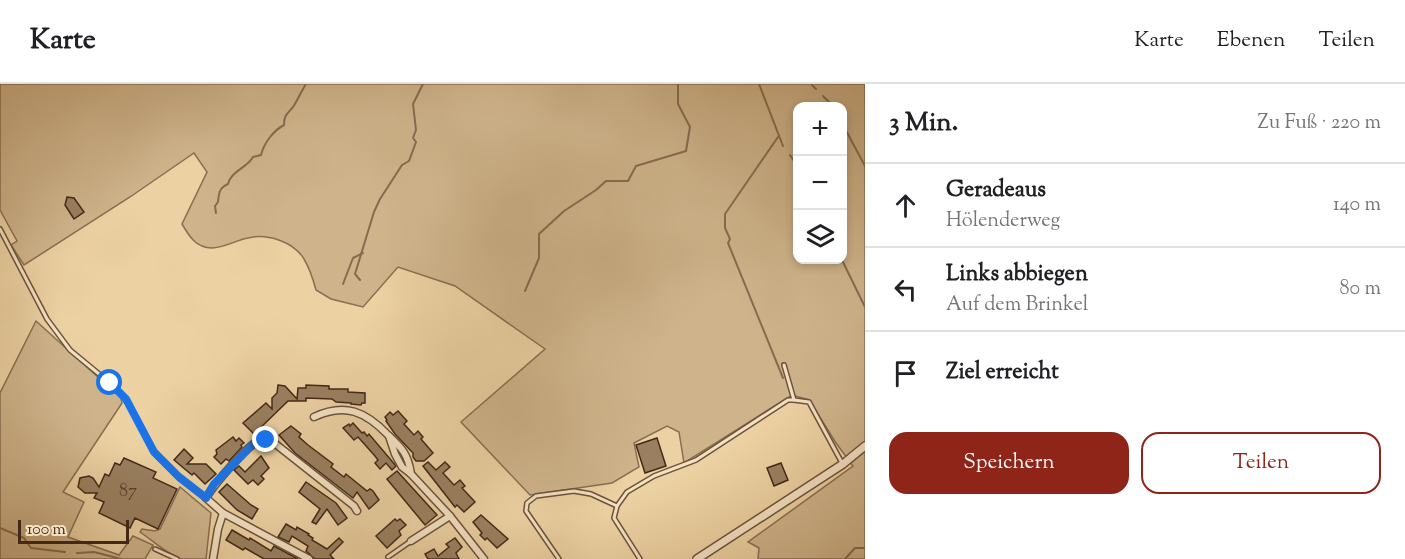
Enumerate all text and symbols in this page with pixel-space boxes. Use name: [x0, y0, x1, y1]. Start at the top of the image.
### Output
text: Karte: [30, 21, 96, 61]
text: Karte: [1134, 26, 1184, 56]
text: Ebenen: [1217, 26, 1285, 56]
text: Teilen: [1318, 26, 1375, 56]
map controls: [793, 102, 847, 264]
button: +: [793, 102, 847, 156]
text: 3 Min.: [889, 105, 958, 142]
text: Zu Fuß · 220 m: [1257, 109, 1381, 138]
button: −: [793, 156, 847, 210]
text: Geradeaus: [946, 175, 1046, 207]
icon: ahead: [889, 189, 922, 222]
text: 140 m: [1333, 191, 1381, 220]
text: Hölenderweg: [946, 207, 1060, 236]
button: layers: [793, 210, 847, 264]
text: Links abbiegen: [946, 259, 1088, 291]
icon: left: [889, 273, 922, 306]
text: 80 m: [1340, 275, 1381, 304]
text: Auf dem Brinkel: [946, 291, 1088, 320]
icon: arrive: [889, 357, 922, 390]
text: Ziel erreicht: [946, 357, 1059, 389]
route start: [96, 369, 122, 395]
route end: [252, 426, 278, 452]
button: Speichern: [889, 432, 1129, 494]
button: Teilen: [1141, 432, 1381, 494]
house number: 87: [119, 479, 137, 505]
scale bar: [18, 517, 129, 544]
text: 100 m: [27, 519, 66, 542]

